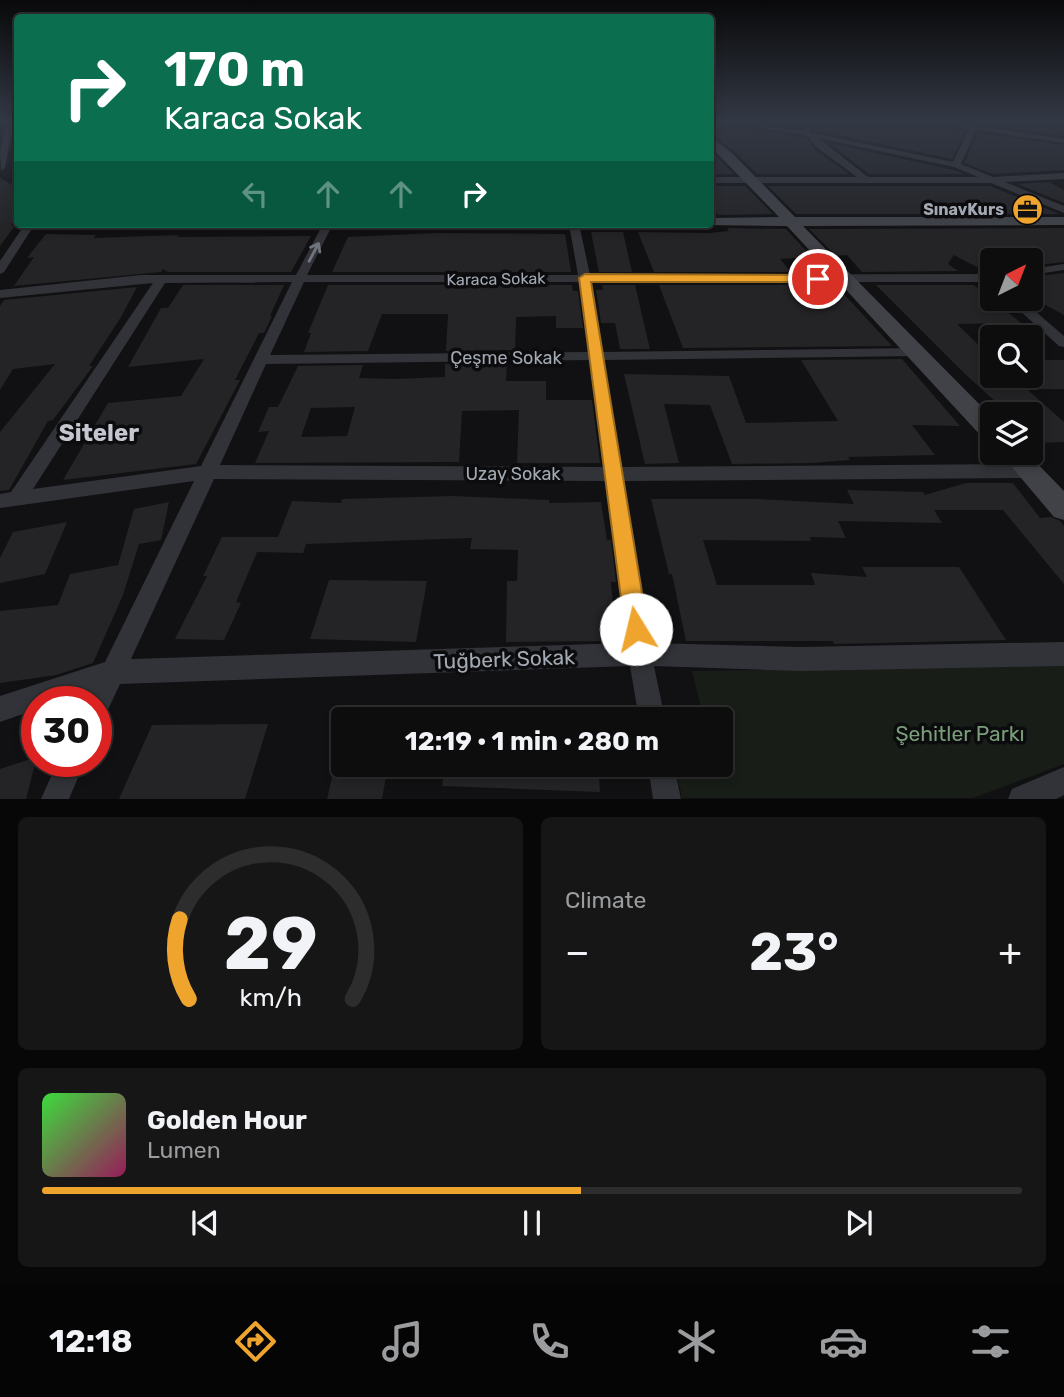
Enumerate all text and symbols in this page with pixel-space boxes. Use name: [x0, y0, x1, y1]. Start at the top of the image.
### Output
text: 170 m: [164, 40, 305, 98]
icon: right: [49, 42, 140, 133]
text: Karaca Sokak: [164, 99, 362, 137]
icon: left: [236, 175, 274, 213]
icon: ahead: [309, 175, 347, 213]
icon: ahead: [382, 175, 420, 213]
icon: right: [455, 175, 493, 213]
office icon: SınavKurs: [1010, 192, 1044, 226]
place label: SınavKurs: [923, 200, 1004, 219]
one-way arrow: [307, 242, 321, 263]
north arrow: [980, 248, 1043, 312]
map controls: [980, 248, 1043, 465]
pin: [788, 249, 848, 309]
icon: arrive: [799, 260, 837, 298]
street label: Karaca Sokak: [446, 269, 546, 289]
button: search: [980, 325, 1043, 388]
street label: Çeşme Sokak: [450, 347, 563, 369]
button: layers: [980, 402, 1043, 465]
district label: Siteler: [59, 419, 139, 447]
street label: Uzay Sokak: [465, 463, 561, 485]
position arrow: [599, 592, 673, 666]
street label: Tuğberk Sokak: [433, 644, 575, 674]
speed limit sign: 30: [21, 686, 112, 777]
park label: Şehitler Parkı: [895, 721, 1025, 746]
text: 12:19 · 1 min · 280 m: [405, 726, 659, 757]
text: Climate: [565, 886, 646, 914]
text: 29: [224, 902, 317, 988]
text: 23°: [749, 921, 839, 983]
text: −: [565, 929, 590, 975]
text: +: [998, 929, 1022, 975]
text: km/h: [239, 983, 302, 1012]
text: Golden Hour: [147, 1105, 307, 1136]
text: Lumen: [147, 1136, 221, 1164]
icon: previous: [186, 1204, 224, 1242]
icon: pause: [513, 1204, 551, 1242]
icon: next: [840, 1204, 878, 1242]
icon: directions: [231, 1317, 280, 1366]
icon: music: [378, 1317, 427, 1366]
icon: phone: [525, 1317, 574, 1366]
icon: climate: [672, 1317, 721, 1366]
icon: car: [819, 1317, 868, 1366]
icon: filters: [966, 1317, 1015, 1366]
text: 12:18: [49, 1322, 133, 1360]

